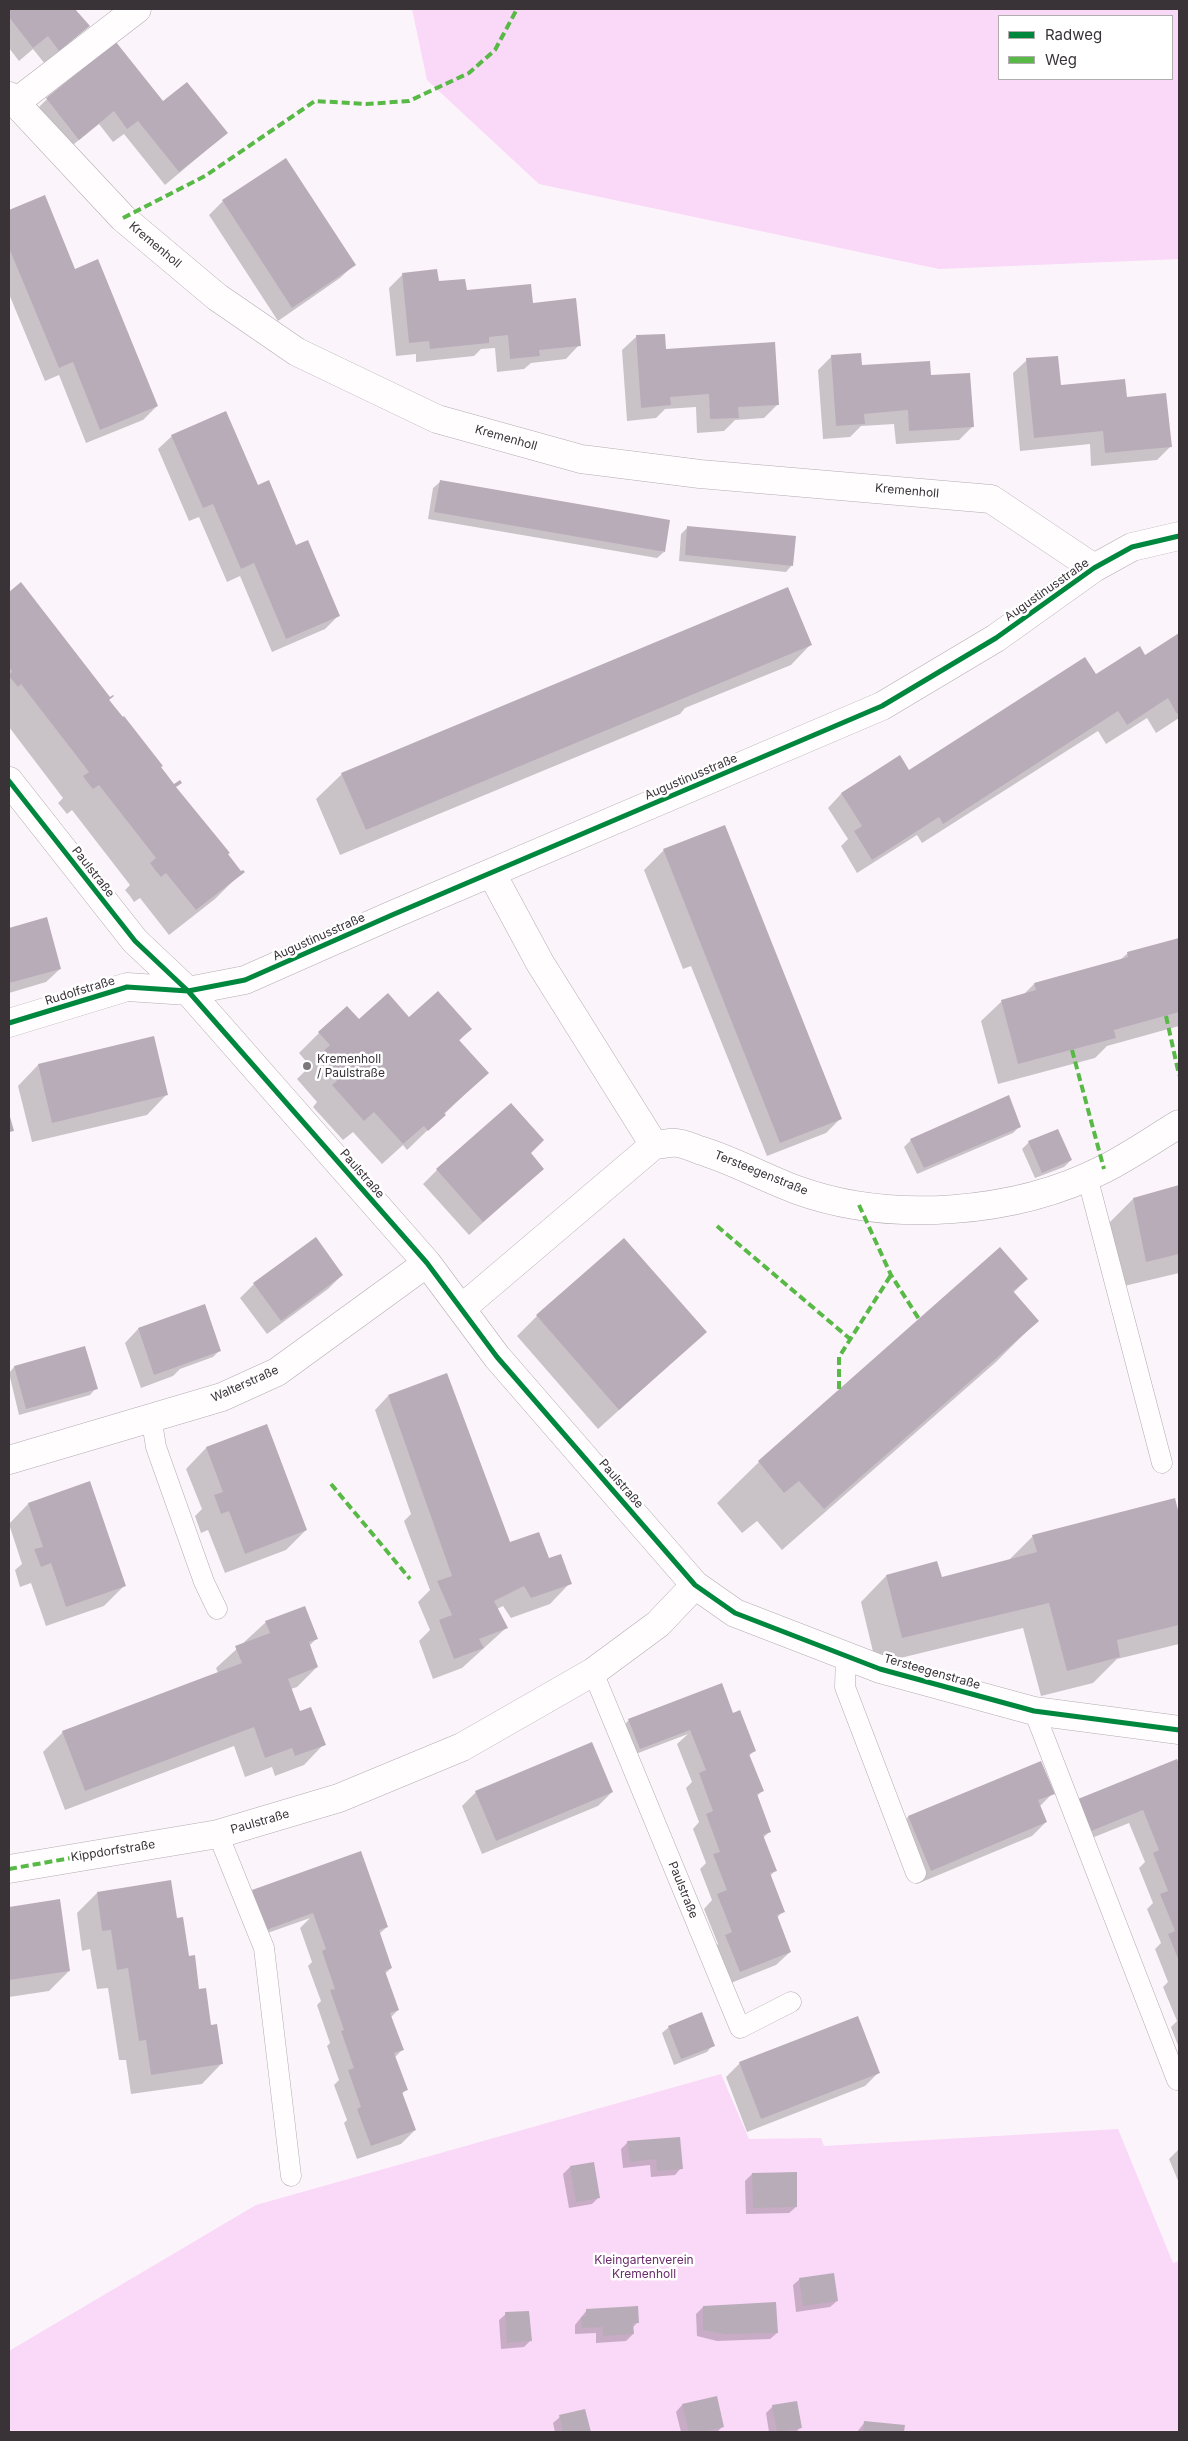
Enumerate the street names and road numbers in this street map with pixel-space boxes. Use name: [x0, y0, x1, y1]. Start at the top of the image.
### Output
street label: Kremenholl: [126, 219, 184, 271]
street label: Kremenholl: [473, 422, 539, 454]
street label: Kremenholl: [874, 481, 940, 501]
street label: Augustinusstraße: [1002, 556, 1092, 624]
street label: Augustinusstraße: [642, 751, 740, 803]
street label: Paulstraße: [69, 844, 117, 900]
street label: Augustinusstraße: [271, 910, 367, 964]
street label: Rudolfstraße: [43, 974, 117, 1008]
street label: Paulstraße: [337, 1147, 387, 1201]
street label: Tersteegenstraße: [712, 1148, 810, 1198]
street label: Walterstraße: [209, 1363, 281, 1405]
street label: Paulstraße: [596, 1457, 646, 1511]
street label: Tersteegenstraße: [882, 1651, 982, 1693]
street label: Paulstraße: [229, 1807, 291, 1837]
street label: Kippdorfstraße: [70, 1837, 156, 1865]
street label: Paulstraße: [665, 1859, 701, 1921]

